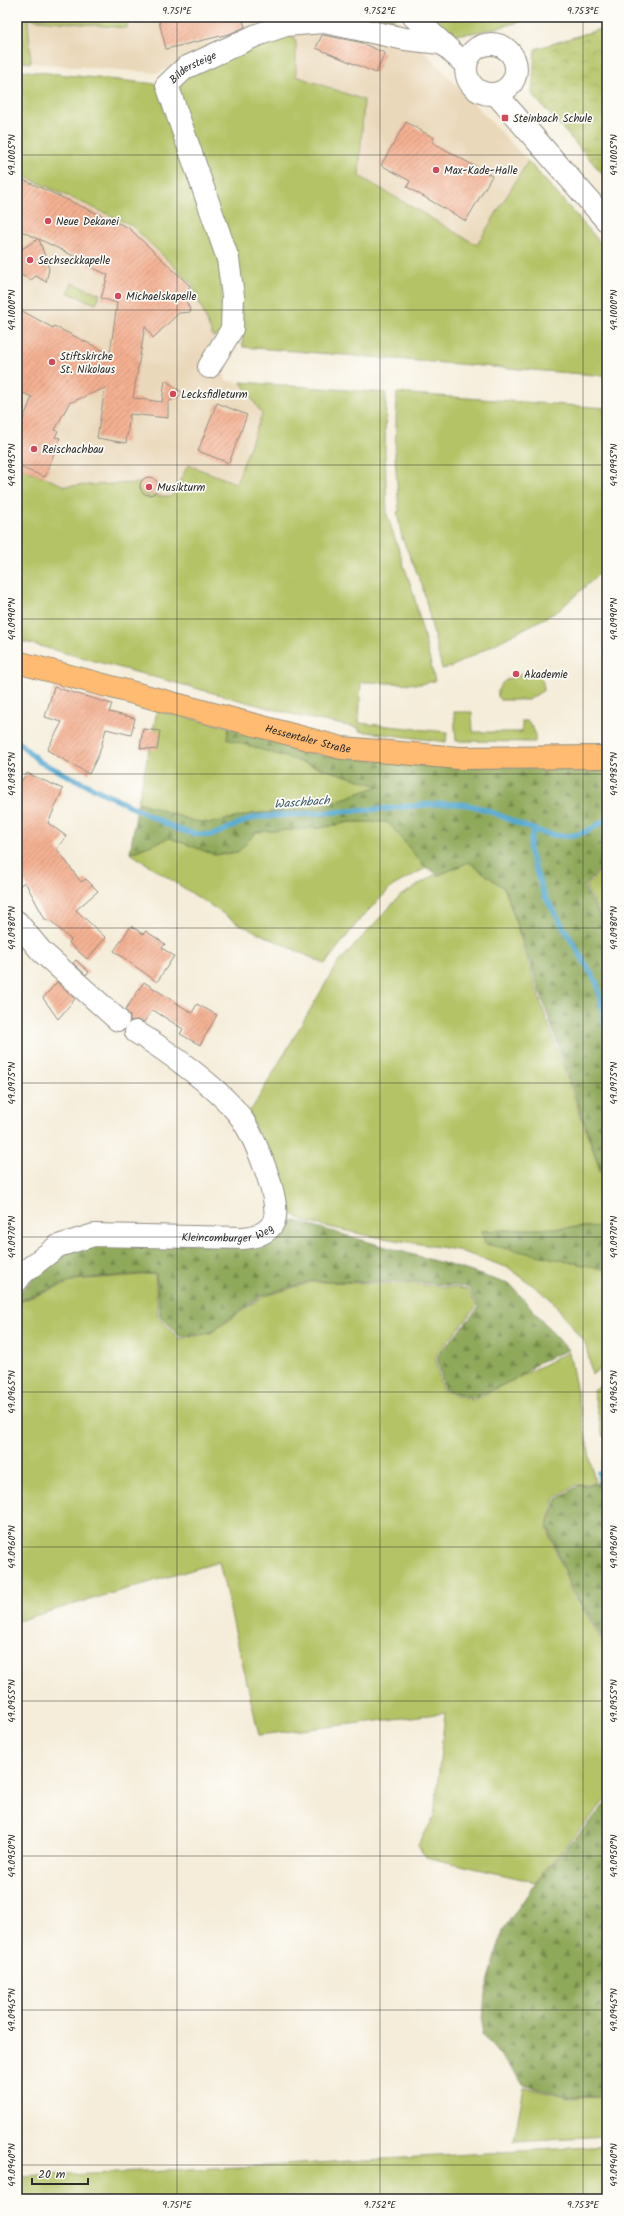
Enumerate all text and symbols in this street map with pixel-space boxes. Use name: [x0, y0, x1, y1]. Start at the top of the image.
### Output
text: 9.751°E: [162, 3, 193, 19]
text: 9.752°E: [364, 3, 397, 19]
text: 9.753°E: [567, 3, 600, 19]
street label: Bildersteige: [165, 47, 220, 89]
place label: Steinbach Schule: [513, 110, 592, 128]
marker: Steinbach Schule: [500, 113, 510, 123]
text: 49.1005°N: [4, 134, 20, 176]
text: 49.1005°N: [606, 134, 622, 176]
place label: Max-Kade-Halle: [444, 162, 518, 180]
marker: Max-Kade-Halle: [431, 165, 441, 175]
place label: Neue Dekanei: [56, 213, 119, 231]
marker: Neue Dekanei: [43, 216, 53, 226]
place label: Sechseckkapelle: [38, 252, 110, 270]
marker: Sechseckkapelle: [25, 255, 35, 265]
place label: Michaelskapelle: [126, 288, 196, 306]
text: 49.1000°N: [4, 289, 20, 331]
text: 49.1000°N: [606, 289, 622, 331]
marker: Michaelskapelle: [113, 291, 123, 301]
place label: Stiftskirche St. Nikolaus: [60, 348, 115, 379]
marker: Stiftskirche St. Nikolaus: [47, 357, 57, 367]
place label: Lecksfidleturm: [181, 386, 248, 404]
marker: Lecksfidleturm: [168, 389, 178, 399]
place label: Reischachbau: [42, 441, 104, 459]
text: 49.0995°N: [4, 443, 20, 487]
text: 49.0995°N: [606, 443, 622, 487]
marker: Reischachbau: [29, 444, 39, 454]
place label: Musikturm: [157, 479, 206, 497]
marker: Musikturm: [144, 482, 154, 492]
text: 49.0990°N: [4, 597, 20, 640]
text: 49.0990°N: [606, 597, 622, 640]
place label: Akademie: [524, 666, 568, 684]
marker: Akademie: [511, 669, 521, 679]
street label: Hessentaler Straße: [263, 720, 352, 759]
text: 49.0985°N: [4, 752, 20, 796]
text: 49.0985°N: [606, 752, 622, 796]
water label: Waschbach: [274, 791, 332, 814]
text: 49.0980°N: [4, 906, 20, 950]
text: 49.0980°N: [606, 906, 622, 950]
text: 49.0975°N: [4, 1061, 20, 1104]
text: 49.0975°N: [606, 1061, 622, 1104]
text: 49.0970°N: [4, 1216, 20, 1258]
text: 49.0970°N: [606, 1216, 622, 1258]
street label: Kleincomburger Weg: [181, 1220, 279, 1248]
text: 49.0965°N: [4, 1370, 20, 1414]
text: 49.0965°N: [606, 1370, 622, 1414]
text: 49.0960°N: [4, 1525, 20, 1569]
text: 49.0960°N: [606, 1525, 622, 1569]
text: 49.0955°N: [4, 1679, 20, 1723]
text: 49.0955°N: [606, 1679, 622, 1723]
text: 49.0950°N: [4, 1834, 20, 1878]
text: 49.0950°N: [606, 1834, 622, 1878]
text: 49.0945°N: [4, 1988, 20, 2032]
text: 49.0945°N: [606, 1988, 622, 2032]
text: 49.0940°N: [4, 2143, 20, 2187]
text: 49.0940°N: [606, 2143, 622, 2187]
scale bar: [32, 2160, 88, 2186]
text: 20 m: [38, 2165, 66, 2184]
text: 9.751°E: [162, 2197, 193, 2213]
text: 9.752°E: [364, 2197, 397, 2213]
text: 9.753°E: [567, 2197, 600, 2213]

